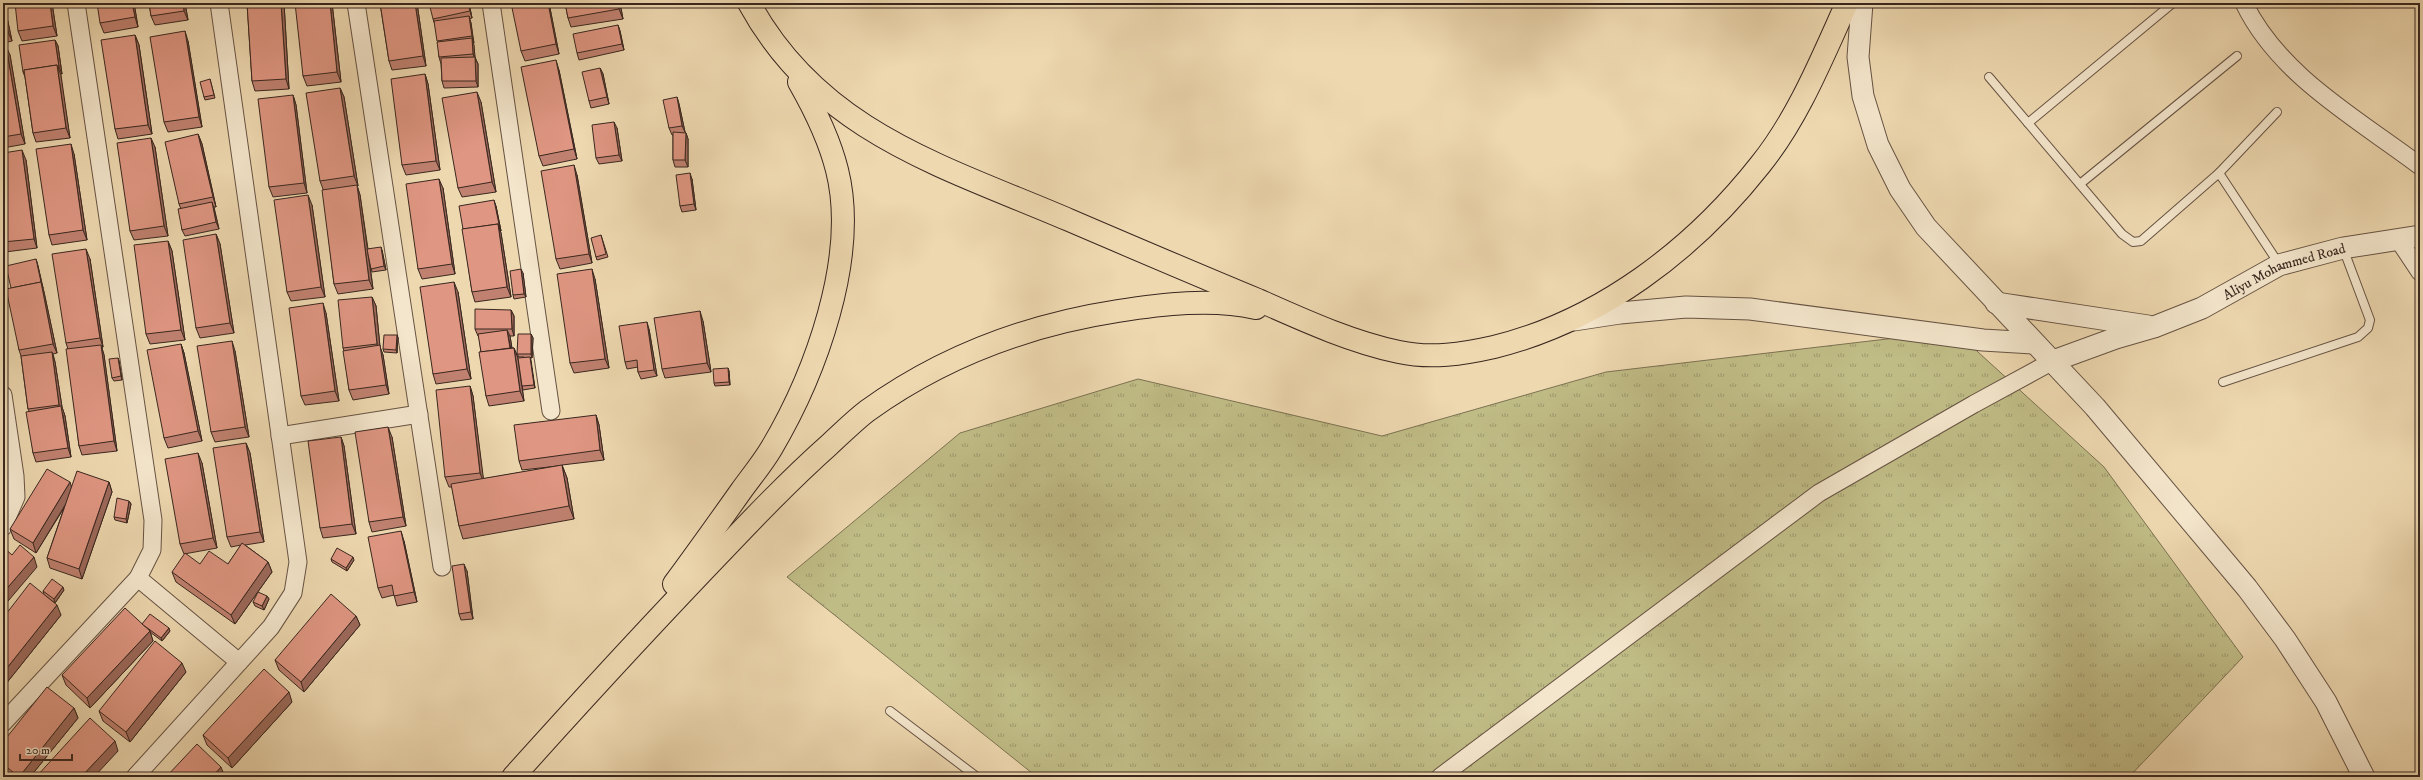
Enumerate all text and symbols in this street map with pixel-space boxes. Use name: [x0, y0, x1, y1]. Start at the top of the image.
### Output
street label: Aliyu Mohammed Road: [2220, 240, 2348, 305]
scale bar: [20, 736, 72, 762]
text: 20 m: [26, 743, 50, 758]

